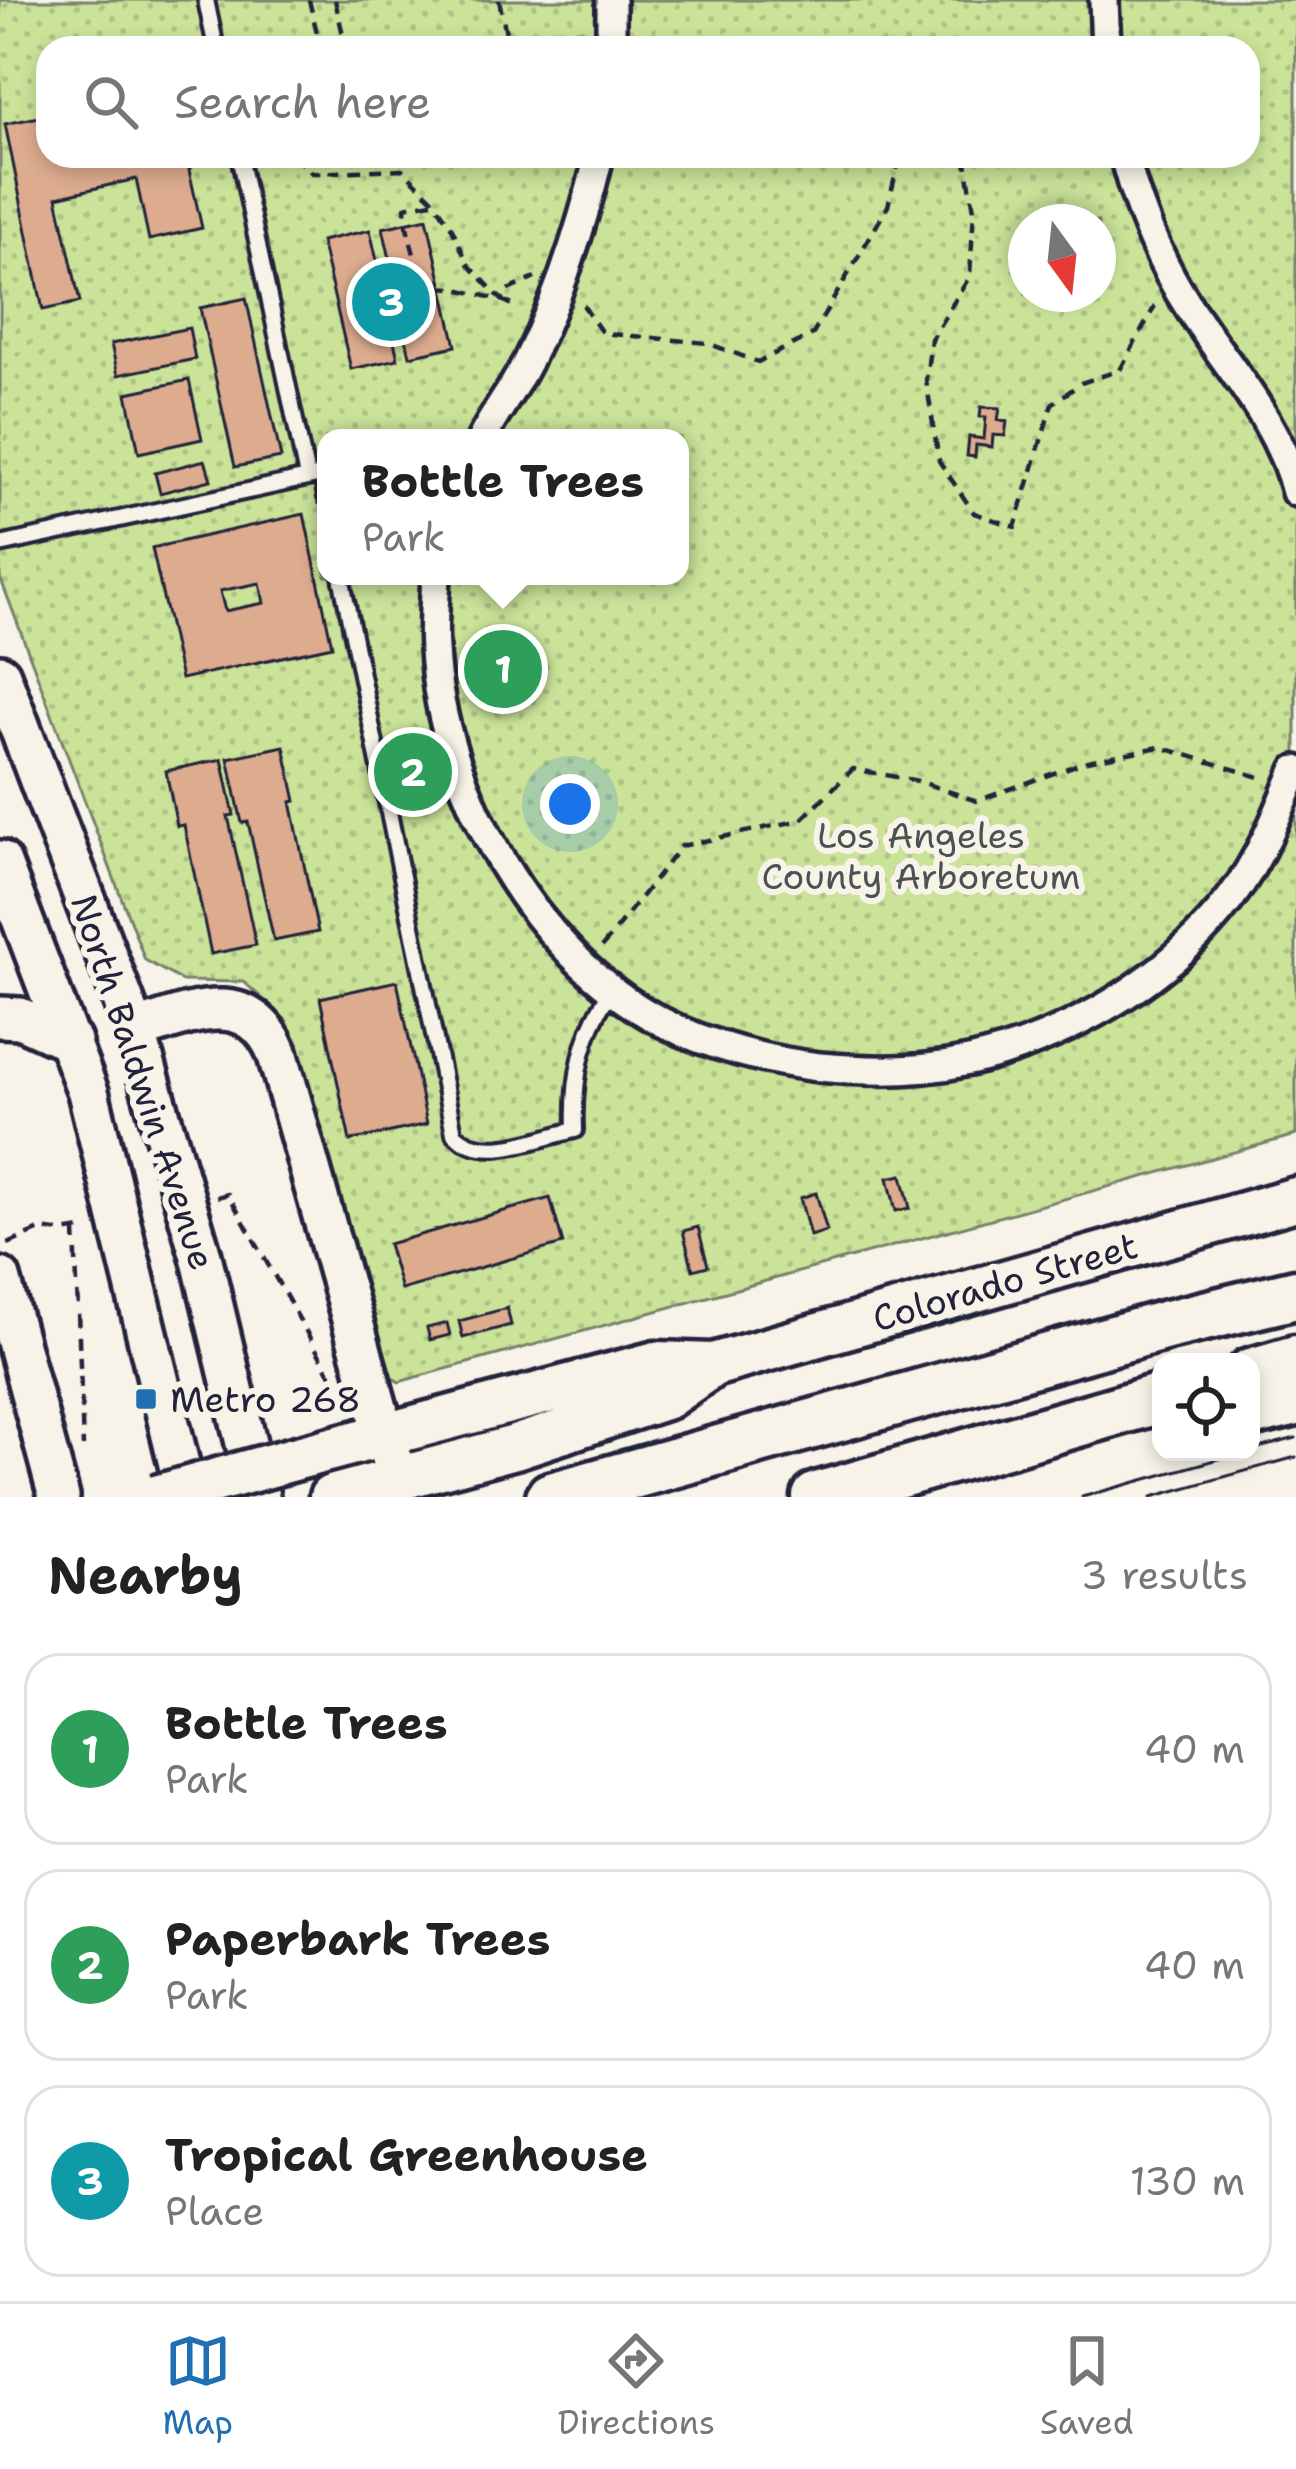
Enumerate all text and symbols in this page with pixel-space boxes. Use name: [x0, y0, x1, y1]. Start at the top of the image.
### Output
search box: [36, 36, 1260, 168]
icon: search: [78, 69, 144, 135]
text: Search here: [174, 72, 431, 132]
north arrow: [1008, 204, 1116, 312]
pin: 3: [352, 257, 430, 347]
popup: [317, 429, 689, 585]
text: Bottle Trees: [362, 451, 644, 511]
text: Park: [362, 511, 445, 563]
pin: 1: [464, 624, 542, 714]
pin: 2: [374, 727, 452, 817]
your location: [540, 774, 600, 834]
park label: Los Angeles County Arboretum: [761, 811, 1081, 901]
street label: North Baldwin Avenue: [59, 888, 227, 1276]
street label: Colorado Street: [867, 1221, 1143, 1343]
map controls: [1152, 1353, 1260, 1461]
button: locate: [1152, 1353, 1260, 1461]
place label: Metro 268: [170, 1375, 361, 1424]
marker: Metro 268: [133, 1386, 159, 1412]
text: Nearby: [48, 1541, 243, 1609]
text: 3 results: [1081, 1549, 1248, 1601]
text: Bottle Trees: [165, 1693, 448, 1753]
text: 1: [81, 1723, 99, 1775]
text: 40 m: [1144, 1723, 1245, 1775]
text: Park: [165, 1753, 249, 1805]
text: Paperbark Trees: [165, 1909, 550, 1969]
text: 2: [76, 1939, 104, 1991]
text: 40 m: [1144, 1939, 1245, 1991]
text: Park: [165, 1969, 249, 2021]
text: Tropical Greenhouse: [165, 2125, 648, 2185]
text: 3: [76, 2155, 104, 2207]
text: 130 m: [1130, 2155, 1245, 2207]
text: Place: [165, 2185, 264, 2237]
tab: Map: [162, 2328, 233, 2445]
tab: Directions: [558, 2328, 715, 2445]
tab: Saved: [1040, 2328, 1134, 2445]

